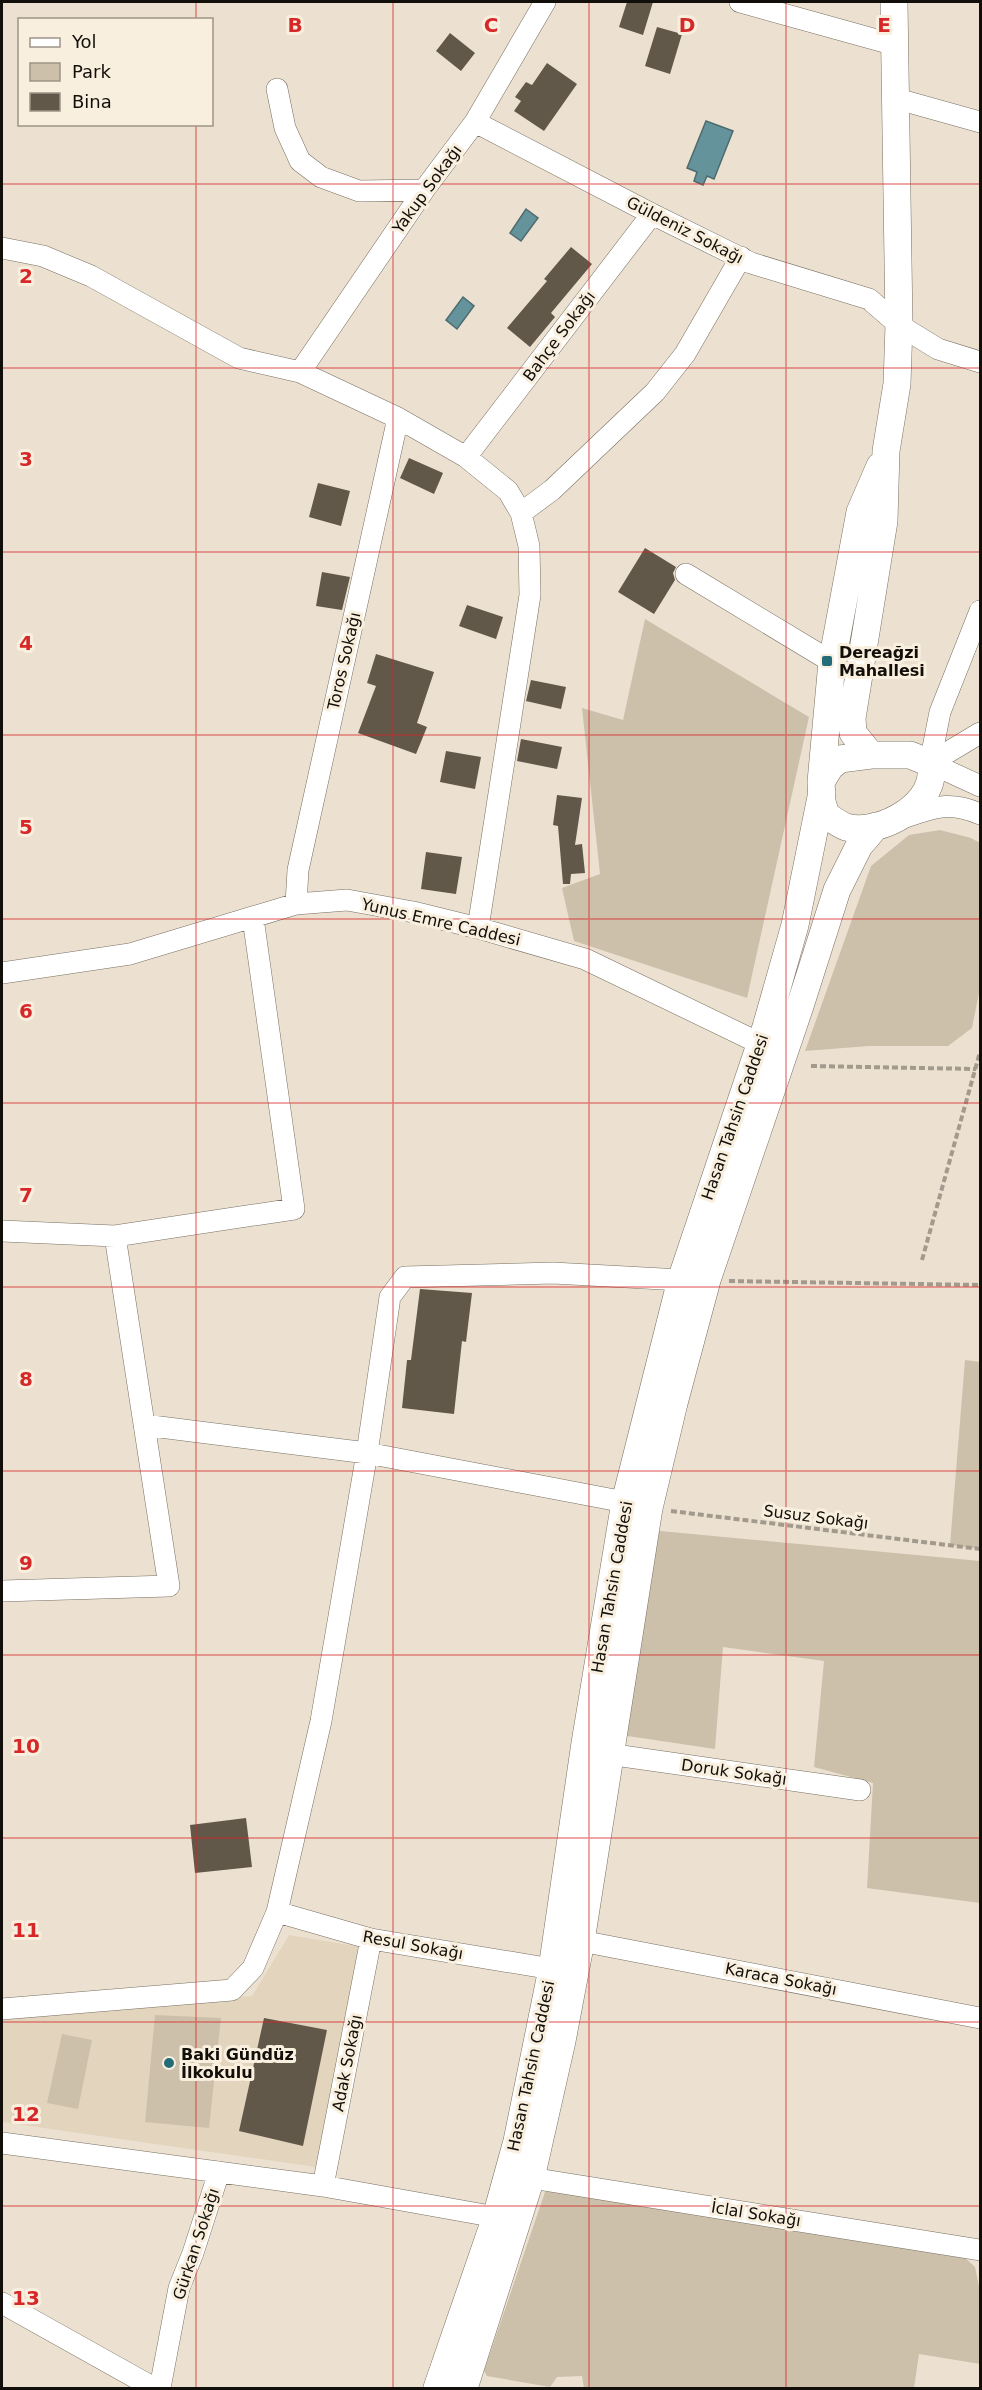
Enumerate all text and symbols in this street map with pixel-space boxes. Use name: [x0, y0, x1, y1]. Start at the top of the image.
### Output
text: B: [287, 13, 303, 37]
text: C: [484, 13, 498, 37]
text: D: [679, 13, 695, 37]
text: E: [877, 13, 891, 37]
legend: [18, 18, 213, 126]
text: Yol: [71, 31, 97, 52]
text: Park: [72, 61, 111, 82]
text: Bina: [72, 91, 112, 112]
street label: Yakup Sokağı: [388, 141, 466, 238]
street label: Güldeniz Sokağı: [623, 192, 747, 268]
text: 2: [19, 264, 33, 288]
street label: Bahçe Sokağı: [519, 287, 599, 385]
text: 3: [19, 447, 33, 471]
street label: Toros Sokağı: [323, 610, 364, 713]
text: 4: [19, 631, 33, 655]
place label: Dereağzi Mahallesi: [839, 643, 925, 680]
marker: Dereağzi Mahallesi: [820, 654, 834, 668]
text: 5: [19, 815, 33, 839]
street label: Yunus Emre Caddesi: [359, 894, 522, 950]
text: 6: [19, 999, 33, 1023]
street label: Hasan Tahsin Caddesi: [698, 1032, 772, 1202]
text: 7: [19, 1183, 33, 1207]
text: 8: [19, 1367, 33, 1391]
street label: Hasan Tahsin Caddesi: [588, 1500, 636, 1674]
street label: Susuz Sokağı: [762, 1501, 870, 1533]
text: 9: [19, 1551, 33, 1575]
text: 10: [12, 1734, 40, 1758]
street label: Doruk Sokağı: [680, 1755, 788, 1789]
text: 11: [12, 1918, 40, 1942]
street label: Resul Sokağı: [361, 1927, 465, 1963]
street label: Karaca Sokağı: [724, 1959, 838, 1999]
street label: Hasan Tahsin Caddesi: [504, 1979, 558, 2153]
street label: Adak Sokağı: [328, 2013, 366, 2113]
place label: Baki Gündüz İlkokulu: [181, 2045, 294, 2082]
marker: Baki Gündüz İlkokulu: [162, 2056, 176, 2070]
text: 12: [12, 2102, 40, 2126]
street label: Gürkan Sokağı: [169, 2186, 223, 2302]
street label: İclal Sokağı: [710, 2198, 802, 2230]
text: 13: [12, 2286, 40, 2310]

